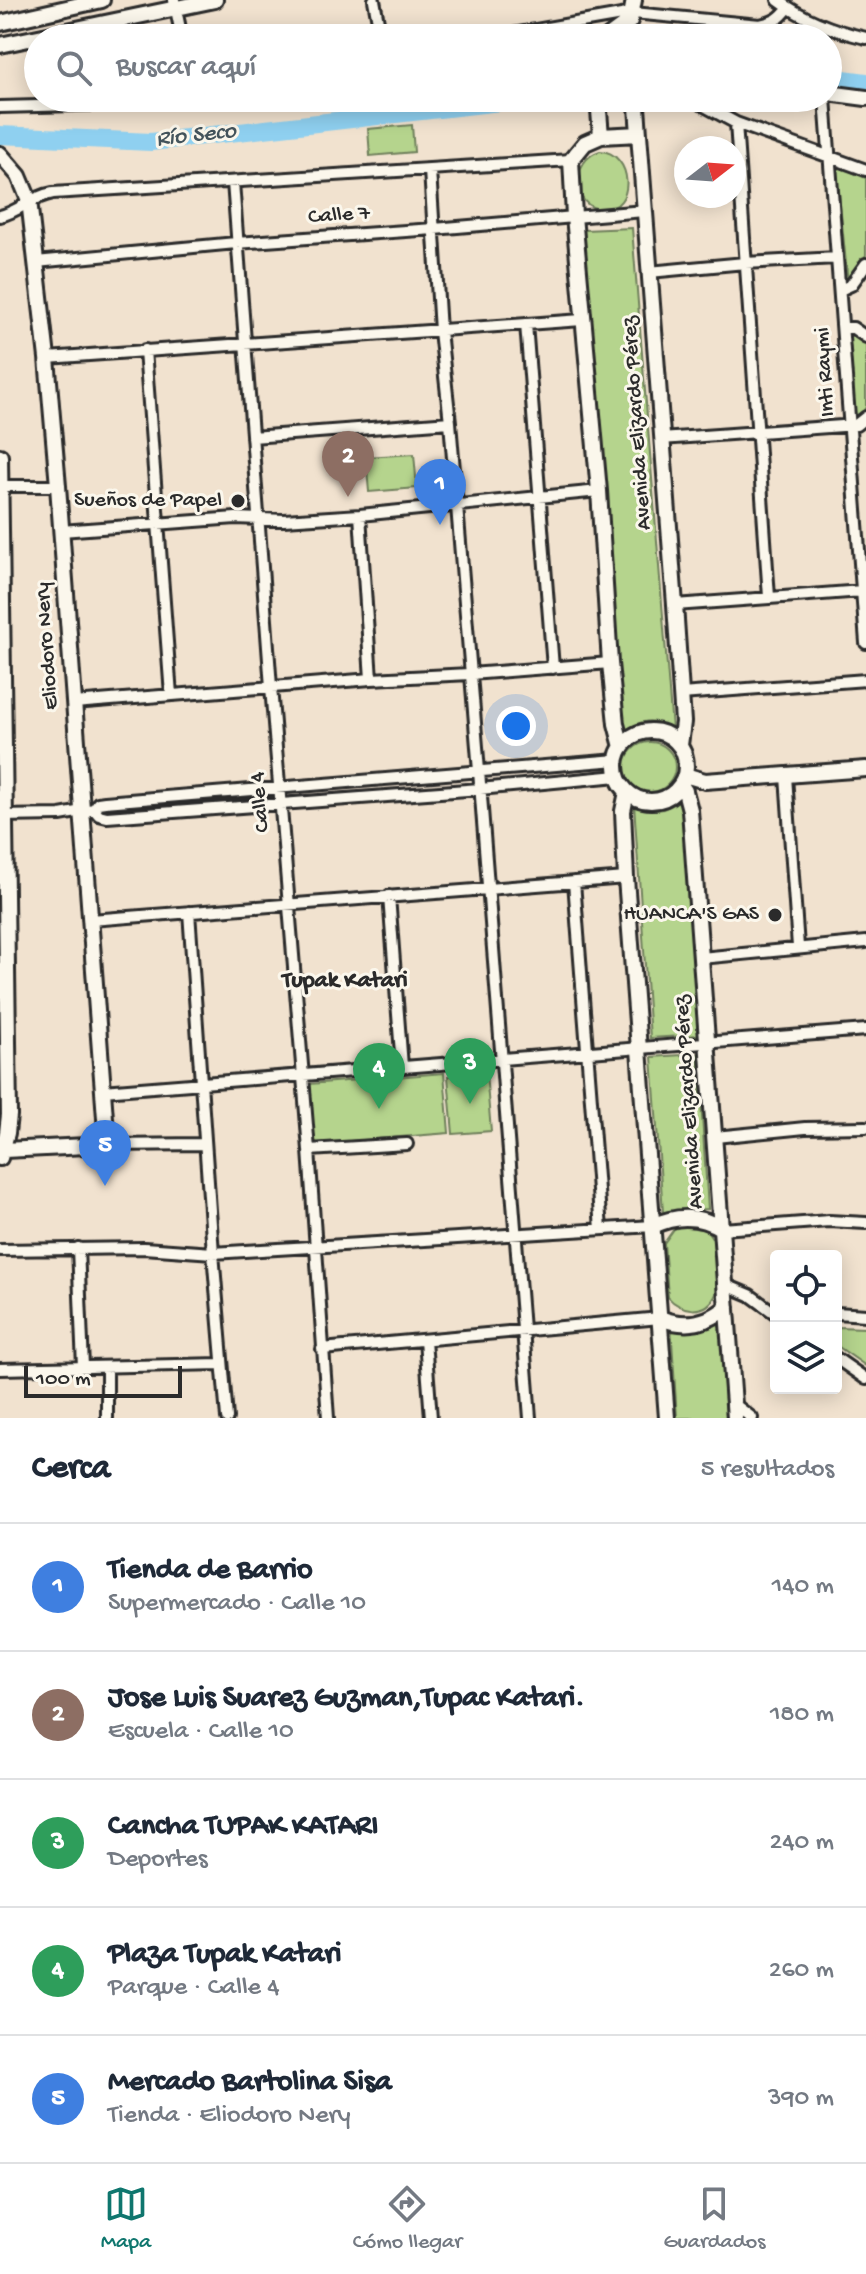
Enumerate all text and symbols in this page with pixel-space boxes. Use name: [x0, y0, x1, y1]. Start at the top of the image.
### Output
search box: [24, 24, 842, 112]
icon: search: [52, 46, 96, 90]
text: Buscar aquí: [116, 51, 256, 86]
water label: Río Seco: [155, 117, 239, 155]
north arrow: [674, 136, 746, 208]
street label: Calle 7: [307, 201, 371, 231]
street label: Avenida Elizardo Pérez: [617, 314, 658, 531]
street label: Inti Raymi: [810, 326, 842, 418]
pin: 2: [322, 431, 374, 497]
pin: 1: [414, 459, 466, 525]
place label: Sueños de Papel: [74, 488, 222, 514]
marker: Sueños de Papel: [229, 492, 247, 510]
street label: Eliodoro Nery: [31, 581, 65, 711]
your location: [496, 706, 536, 746]
street label: Calle 4: [245, 770, 277, 833]
place label: HUANCA'S GAS: [623, 902, 760, 928]
marker: HUANCA'S GAS: [766, 906, 784, 924]
district label: Tupak Katari: [280, 967, 408, 996]
street label: Avenida Elizardo Pérez: [669, 993, 710, 1210]
pin: 3: [444, 1038, 496, 1104]
pin: 4: [353, 1043, 405, 1109]
pin: 5: [79, 1120, 131, 1186]
map controls: [770, 1250, 842, 1394]
button: locate: [770, 1250, 842, 1322]
button: layers: [770, 1322, 842, 1394]
scale bar: [24, 1362, 182, 1398]
text: 100 m: [36, 1367, 91, 1393]
text: Cerca: [32, 1450, 110, 1490]
text: 5 resultados: [701, 1455, 834, 1486]
text: Tienda de Barrio: [108, 1554, 313, 1589]
text: 1: [53, 1572, 63, 1603]
text: 140 m: [772, 1572, 834, 1603]
text: Supermercado · Calle 10: [108, 1589, 366, 1620]
text: Jose Luis Suarez Guzman,Tupac Katari.: [108, 1682, 585, 1717]
text: 2: [52, 1700, 64, 1731]
text: 180 m: [770, 1700, 834, 1731]
text: Escuela · Calle 10: [108, 1717, 294, 1748]
text: Cancha TUPAK KATARI: [108, 1810, 378, 1845]
text: 3: [51, 1828, 65, 1859]
text: 240 m: [770, 1828, 834, 1859]
text: Deportes: [108, 1845, 207, 1876]
text: Plaza Tupak Katari: [108, 1938, 342, 1973]
text: 4: [52, 1956, 64, 1987]
text: 260 m: [769, 1956, 834, 1987]
text: Parque · Calle 4: [108, 1973, 280, 2004]
text: Mercado Bartolina Sisa: [108, 2066, 392, 2101]
text: 5: [51, 2084, 65, 2115]
text: 390 m: [768, 2084, 834, 2115]
text: Tienda · Eliodoro Nery: [108, 2101, 351, 2132]
tab: Mapa: [101, 2182, 151, 2256]
tab: Cómo llegar: [353, 2182, 462, 2256]
tab: Guardados: [664, 2182, 765, 2256]

